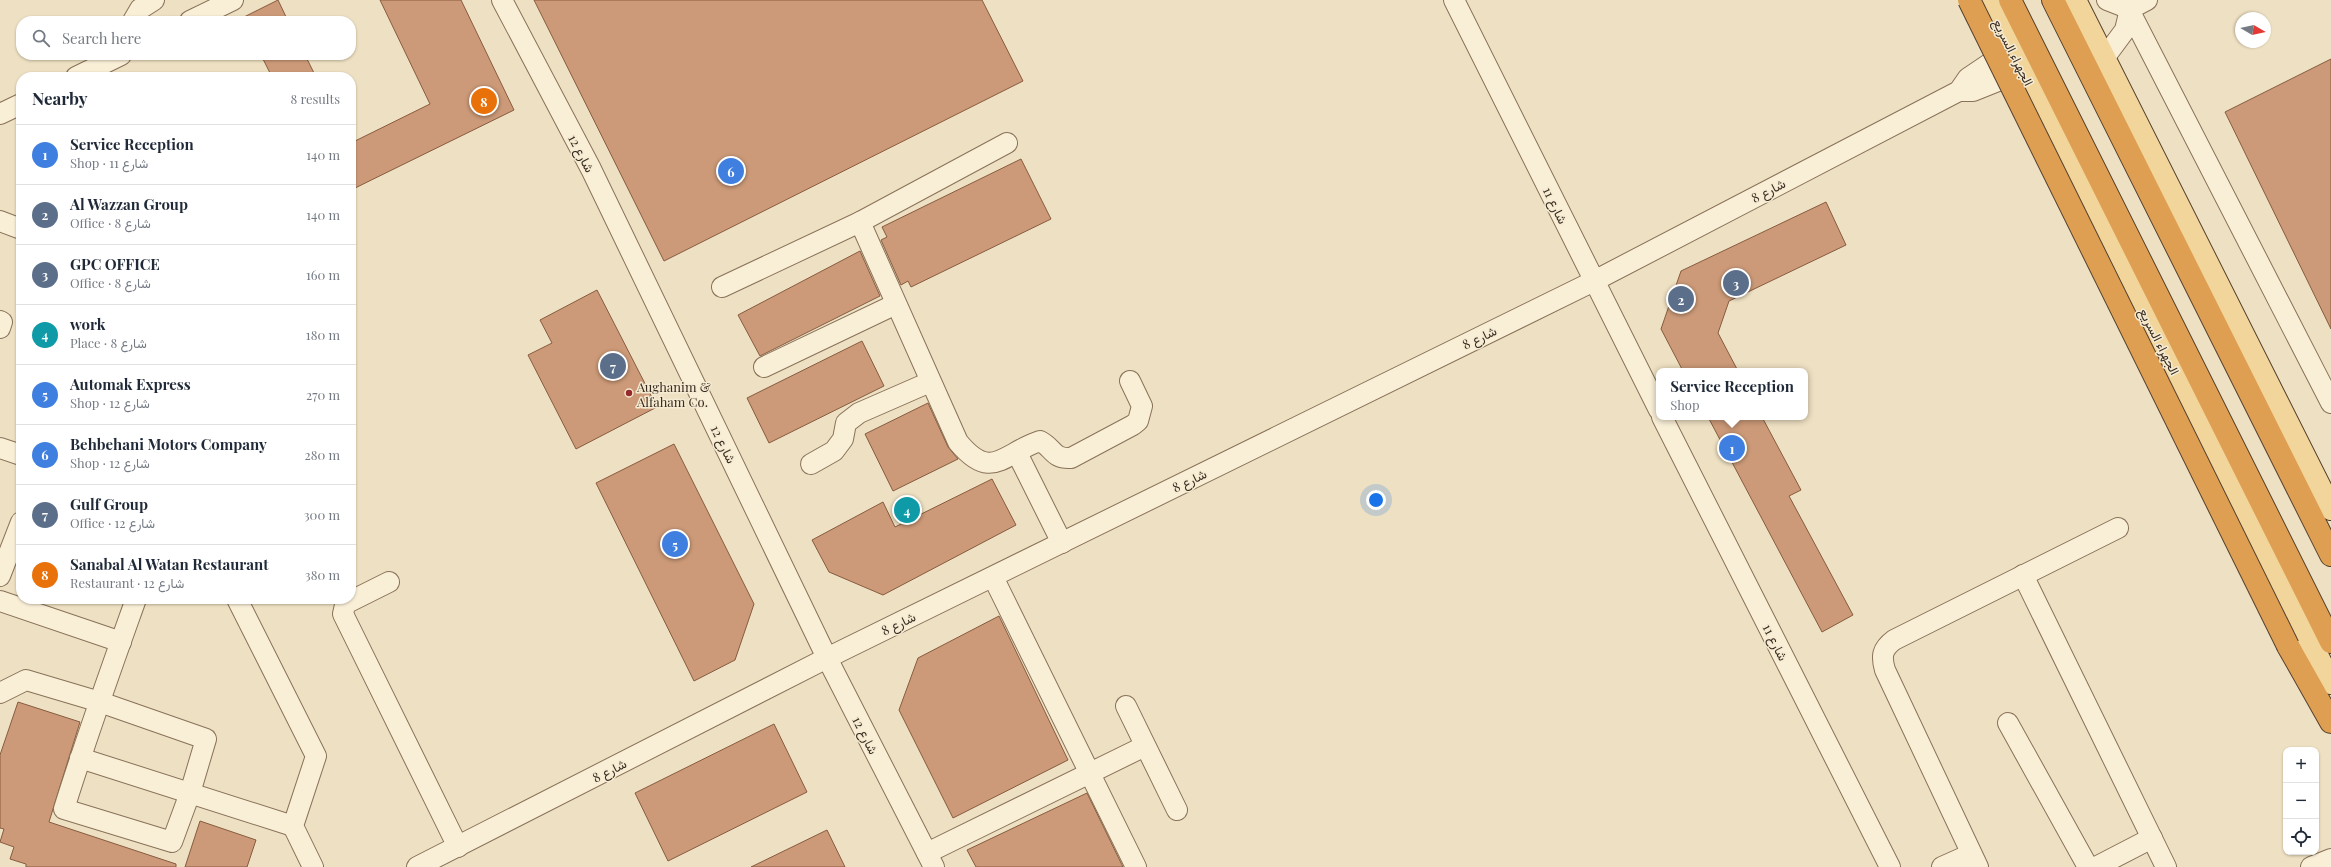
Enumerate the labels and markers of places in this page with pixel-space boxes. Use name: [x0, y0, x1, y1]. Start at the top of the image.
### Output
pin: 8: [471, 86, 497, 116]
pin: 6: [718, 156, 744, 186]
pin: 3: [1723, 268, 1749, 298]
pin: 2: [1668, 284, 1694, 314]
pin: 7: [600, 351, 626, 381]
place label: Aughanim & Alfaham Co.: [636, 378, 711, 410]
marker: Aughanim & Alfaham Co.: [624, 388, 634, 398]
pin: 1: [1719, 433, 1745, 463]
pin: 4: [894, 495, 920, 525]
pin: 5: [662, 529, 688, 559]

